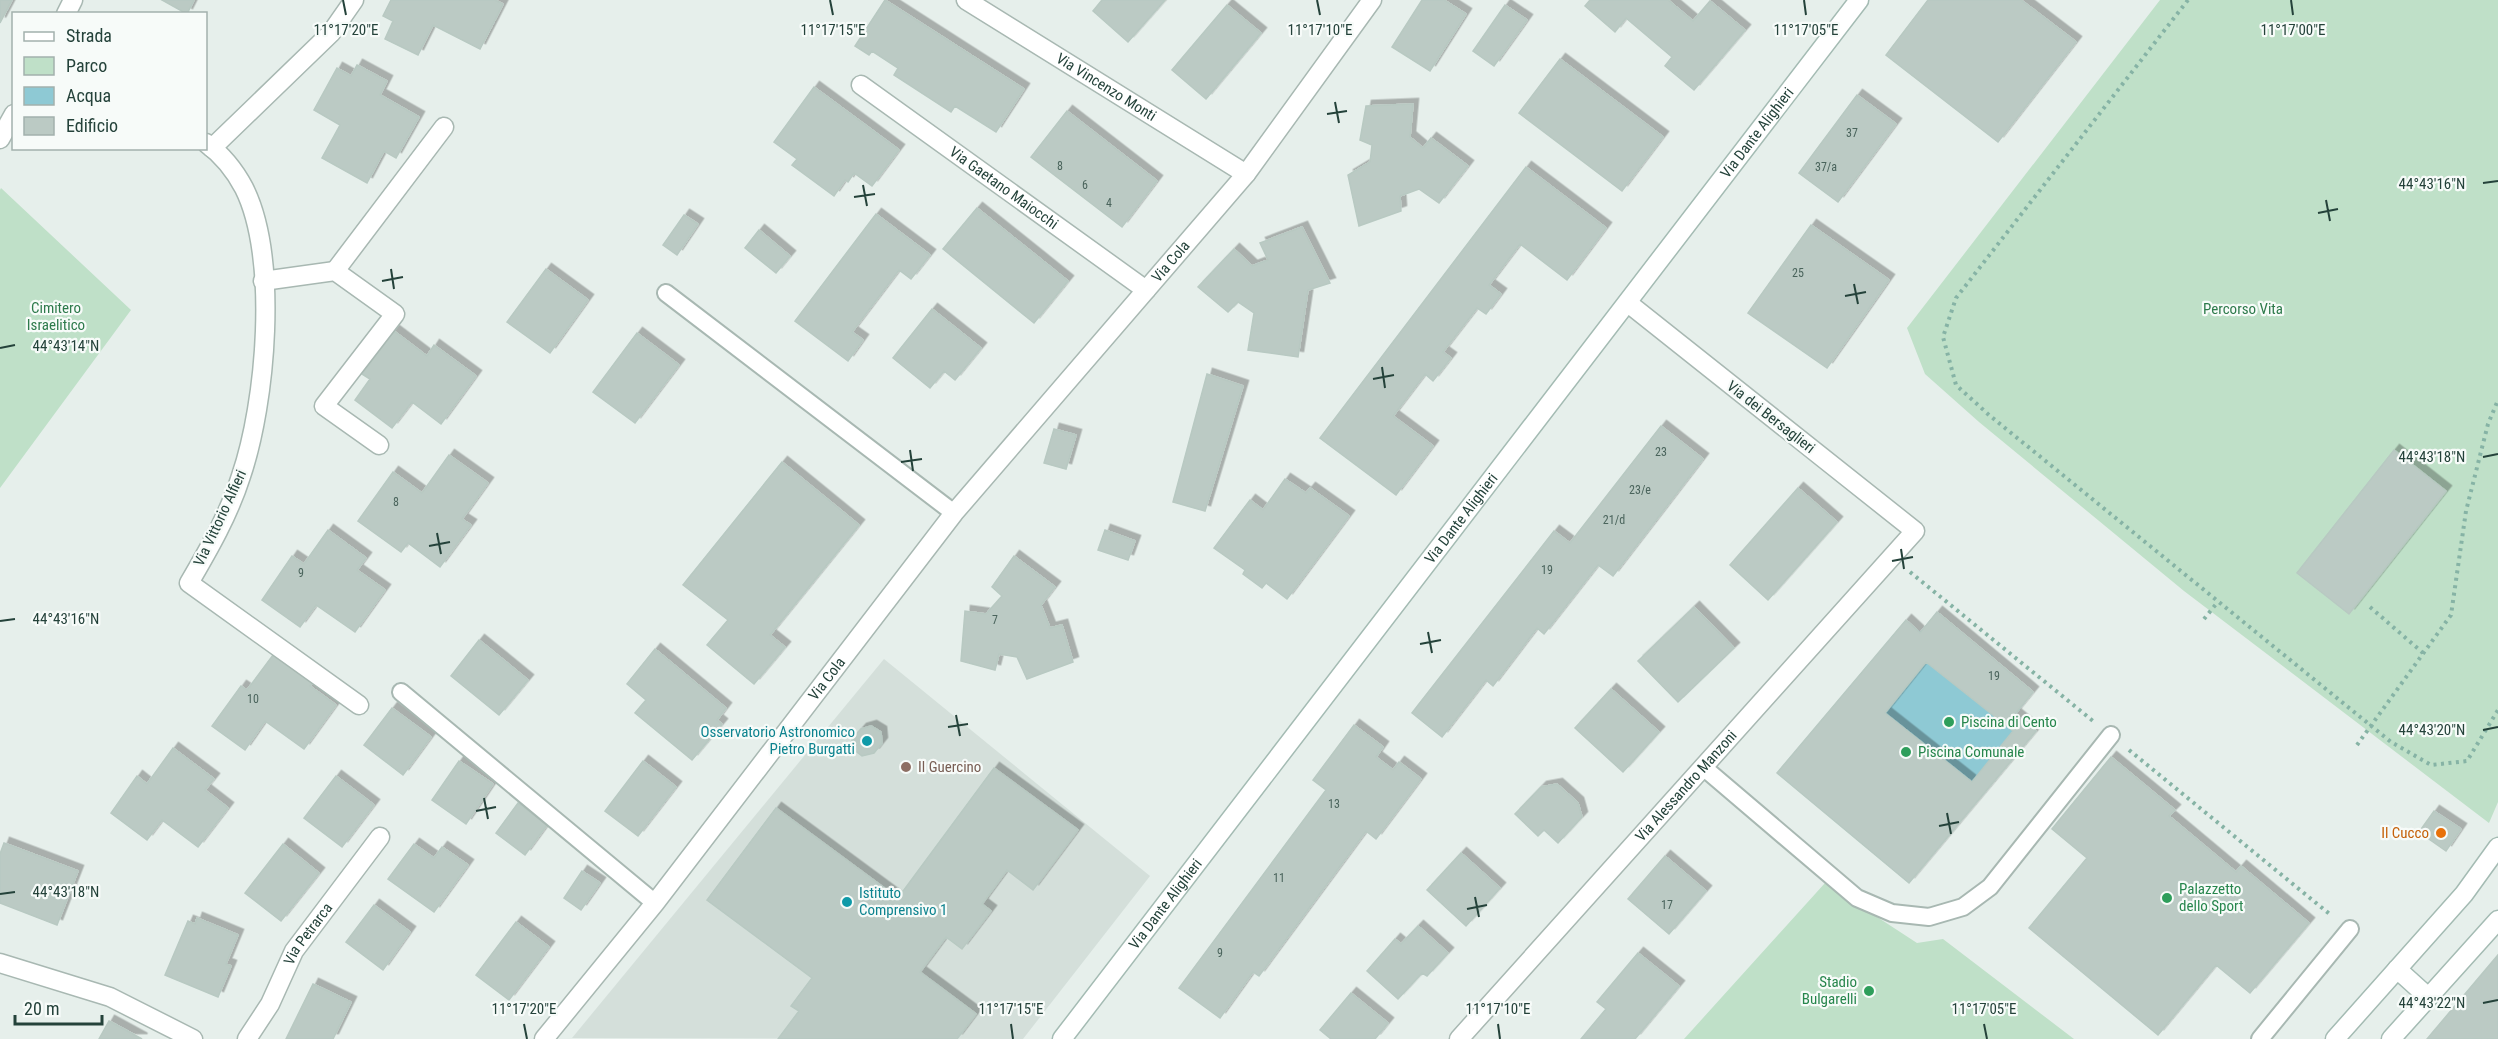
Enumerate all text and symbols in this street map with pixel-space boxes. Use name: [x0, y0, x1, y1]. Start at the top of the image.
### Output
legend: [12, 12, 207, 150]
text: 11°17'20"E: [314, 21, 378, 39]
text: 11°17'15"E: [801, 21, 865, 39]
text: 11°17'10"E: [1288, 21, 1352, 39]
text: 11°17'05"E: [1774, 21, 1838, 39]
text: 11°17'00"E: [2261, 21, 2325, 39]
text: Strada: [66, 25, 112, 46]
street label: Via Vincenzo Monti: [1053, 49, 1159, 125]
text: Parco: [66, 55, 107, 76]
street label: Via Dante Alighieri: [1717, 84, 1797, 182]
text: Acqua: [66, 85, 111, 106]
text: Edificio: [66, 115, 118, 136]
house number: 37: [1846, 126, 1858, 140]
street label: Via Gaetano Maiocchi: [946, 143, 1062, 233]
house number: 8: [1057, 159, 1063, 173]
house number: 37/a: [1815, 160, 1837, 174]
text: 44°43'16"N: [2399, 175, 2465, 193]
house number: 6: [1082, 178, 1088, 192]
house number: 4: [1106, 196, 1112, 210]
street label: Via Cola: [1148, 237, 1194, 286]
house number: 25: [1792, 266, 1804, 280]
park label: Cimitero Israelitico: [27, 299, 85, 334]
park label: Percorso Vita: [2203, 300, 2283, 318]
text: 44°43'14"N: [33, 337, 99, 355]
street label: Via dei Bersaglieri: [1723, 377, 1819, 457]
house number: 23: [1655, 445, 1667, 459]
text: 44°43'18"N: [2399, 448, 2465, 466]
street label: Via Vittorio Alfieri: [190, 467, 250, 569]
street label: Via Dante Alighieri: [1421, 470, 1502, 567]
house number: 23/e: [1629, 483, 1651, 497]
house number: 8: [393, 495, 399, 509]
house number: 21/d: [1603, 513, 1625, 527]
house number: 19: [1541, 563, 1553, 577]
house number: 9: [298, 566, 304, 580]
text: 44°43'16"N: [33, 610, 99, 628]
house number: 7: [992, 613, 998, 627]
street label: Via Cola: [805, 654, 849, 704]
house number: 19: [1988, 669, 2000, 683]
house number: 10: [247, 692, 259, 706]
place label: Piscina di Cento: [1961, 713, 2057, 731]
marker: Piscina di Cento: [1942, 715, 1956, 729]
text: 44°43'20"N: [2399, 721, 2465, 739]
place label: Osservatorio Astronomico Pietro Burgatti: [700, 723, 855, 758]
street label: Via Alessandro Manzoni: [1632, 727, 1741, 845]
marker: Osservatorio Astronomico Pietro Burgatti: [860, 734, 874, 748]
place label: Piscina Comunale: [1918, 743, 2024, 761]
marker: Piscina Comunale: [1899, 745, 1913, 759]
place label: Il Guercino: [918, 758, 981, 776]
marker: Il Guercino: [899, 760, 913, 774]
house number: 13: [1328, 797, 1340, 811]
place label: Il Cucco: [2381, 824, 2429, 842]
marker: Il Cucco: [2434, 826, 2448, 840]
street label: Via Dante Alighieri: [1125, 855, 1206, 953]
house number: 11: [1273, 871, 1285, 885]
place label: Palazzetto dello Sport: [2179, 880, 2243, 915]
text: 44°43'18"N: [33, 883, 99, 901]
place label: Istituto Comprensivo 1: [859, 884, 947, 919]
marker: Palazzetto dello Sport: [2160, 891, 2174, 905]
marker: Istituto Comprensivo 1: [840, 895, 854, 909]
house number: 17: [1661, 898, 1673, 912]
street label: Via Petrarca: [280, 899, 336, 968]
house number: 9: [1217, 946, 1223, 960]
place label: Stadio Bulgarelli: [1802, 973, 1857, 1008]
marker: Stadio Bulgarelli: [1862, 984, 1876, 998]
scale bar: [15, 988, 102, 1026]
text: 44°43'22"N: [2399, 994, 2465, 1012]
text: 20 m: [24, 998, 59, 1019]
text: 11°17'20"E: [492, 1000, 556, 1018]
text: 11°17'15"E: [979, 1000, 1043, 1018]
text: 11°17'10"E: [1466, 1000, 1530, 1018]
text: 11°17'05"E: [1952, 1000, 2016, 1018]

